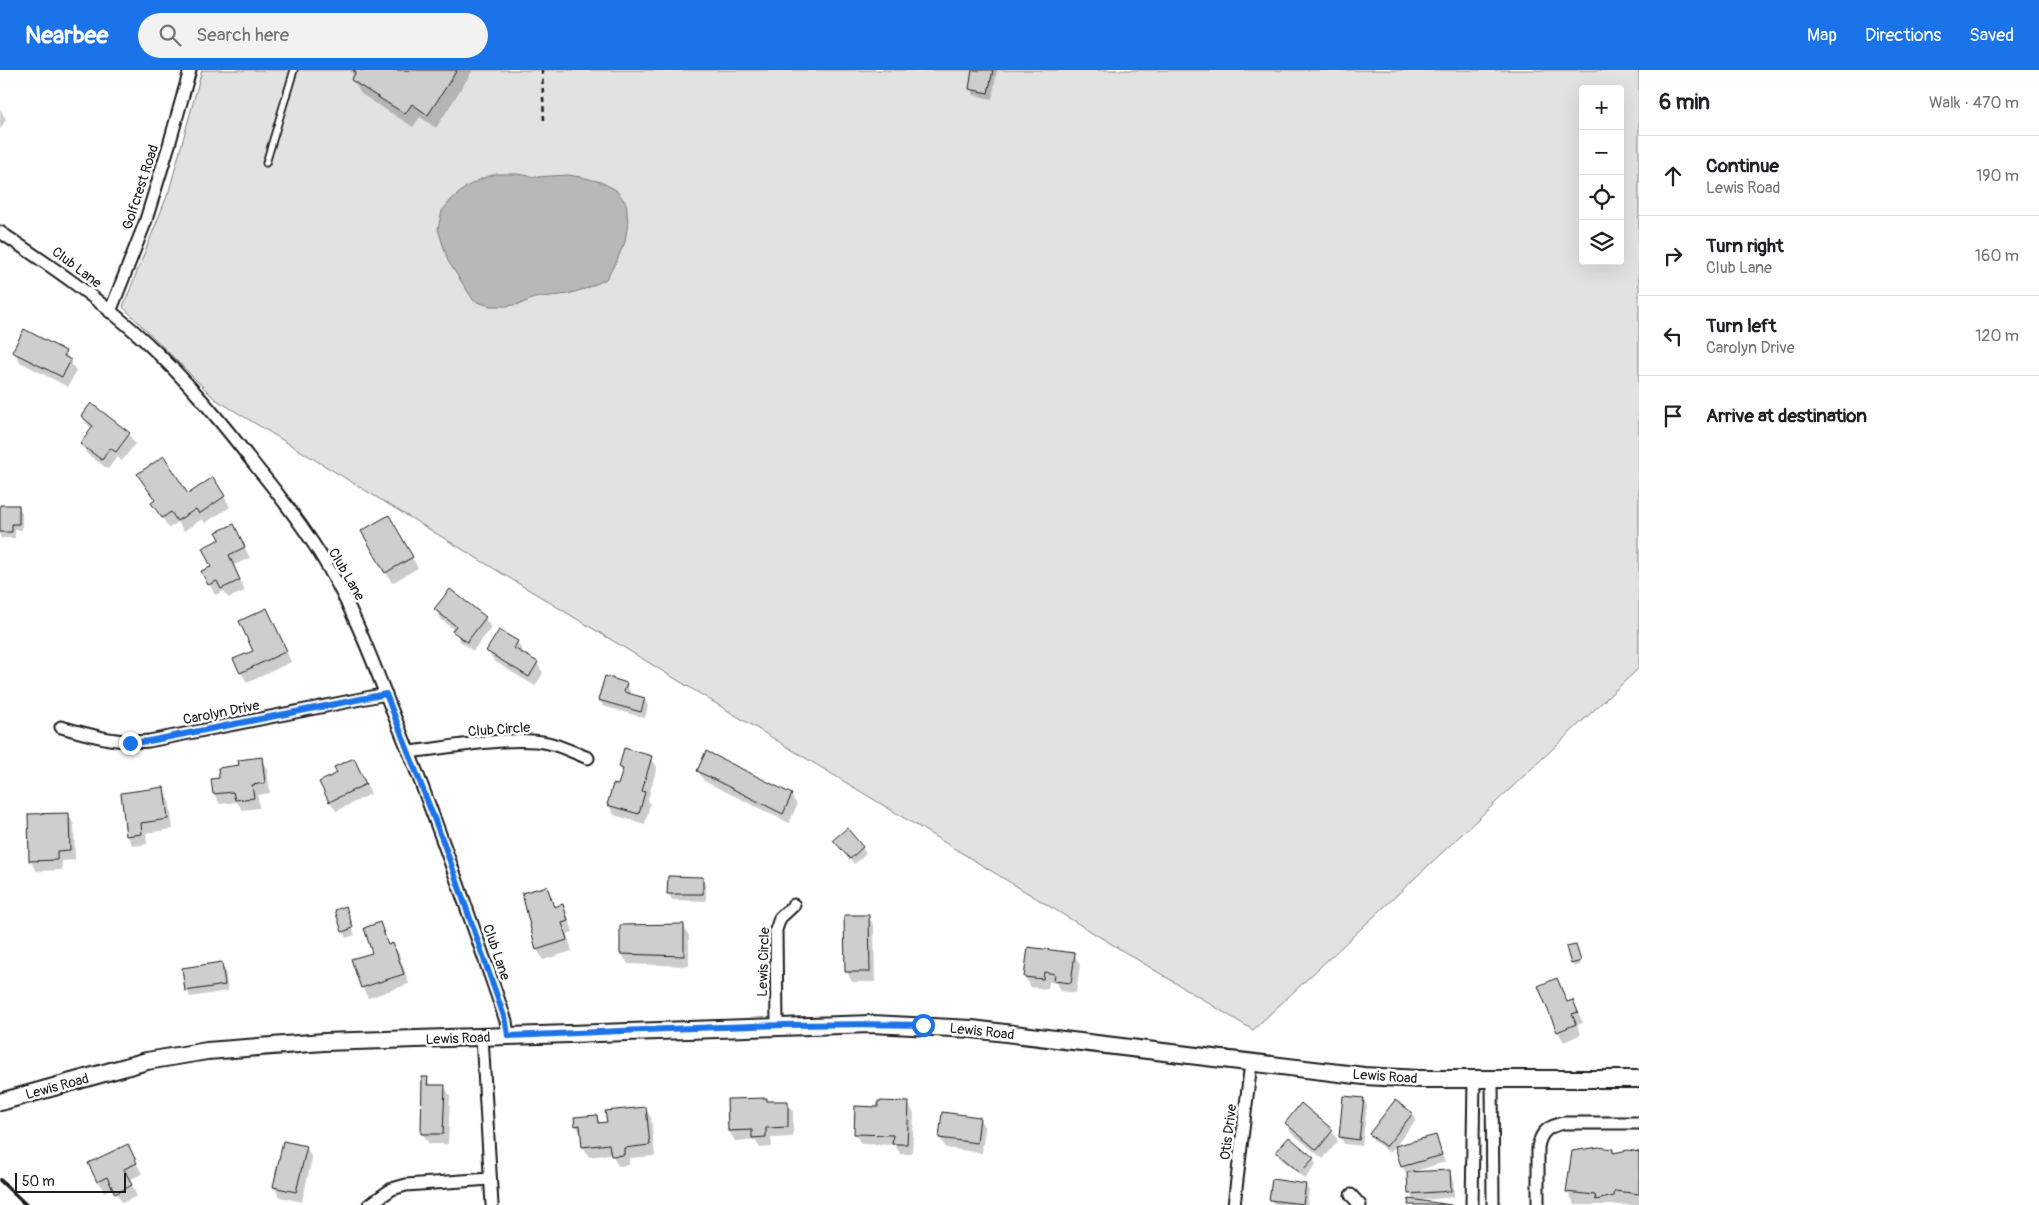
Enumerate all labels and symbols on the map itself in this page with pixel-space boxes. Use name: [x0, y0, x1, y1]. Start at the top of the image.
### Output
street label: Golfcrest Road: [119, 142, 162, 232]
street label: Club Lane: [49, 243, 105, 292]
street label: Club Lane: [325, 545, 368, 604]
street label: Carolyn Drive: [181, 697, 261, 728]
street label: Club Circle: [467, 719, 531, 740]
route end: [119, 732, 142, 755]
street label: Club Lane: [479, 922, 514, 982]
street label: Lewis Circle: [754, 927, 773, 997]
route start: [912, 1014, 935, 1037]
street label: Lewis Road: [949, 1020, 1015, 1043]
street label: Lewis Road: [425, 1029, 491, 1048]
street label: Lewis Road: [1352, 1066, 1418, 1087]
street label: Lewis Road: [24, 1070, 91, 1103]
street label: Otis Drive: [1217, 1103, 1240, 1161]
scale bar: [15, 1170, 126, 1193]

